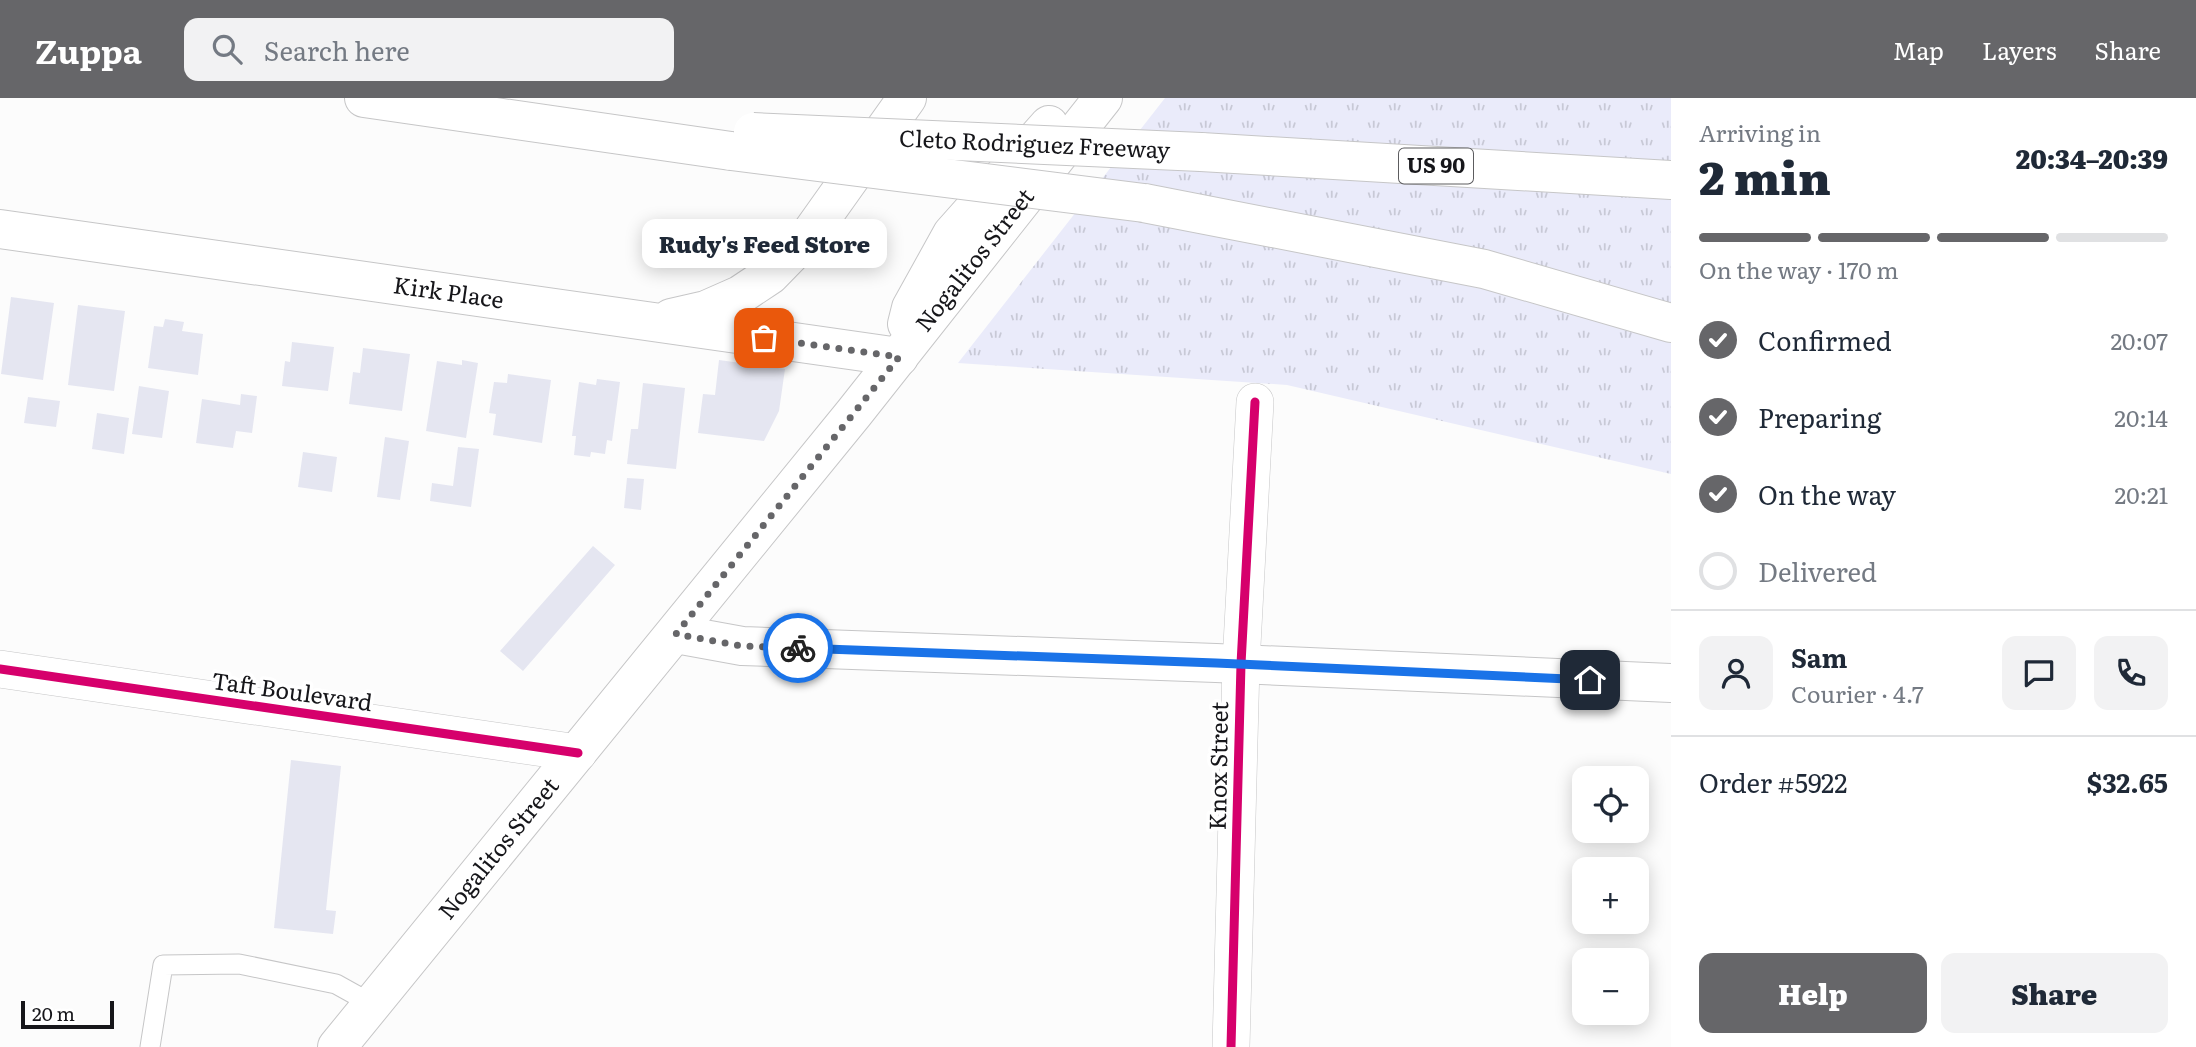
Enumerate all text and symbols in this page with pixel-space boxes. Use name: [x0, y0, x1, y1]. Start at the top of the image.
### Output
search box: [184, 18, 674, 81]
text: Zuppa: [35, 25, 142, 74]
icon: search: [208, 30, 246, 68]
text: Search here: [264, 30, 410, 69]
text: Map: [1893, 32, 1944, 67]
text: Layers: [1982, 32, 2056, 67]
text: Share: [2094, 32, 2161, 67]
text: Arriving in: [1699, 115, 1821, 149]
street label: Cleto Rodriguez Freeway: [899, 120, 1172, 166]
text: 20:34–20:39: [2016, 138, 2168, 177]
text: 2 min: [1699, 141, 1831, 209]
road number: US 90: [1399, 148, 1473, 184]
street label: Nogalitos Street: [906, 179, 1041, 338]
callout: Rudy's Feed Store: [642, 219, 886, 268]
text: Rudy's Feed Store: [659, 226, 870, 260]
text: On the way · 170 m: [1699, 252, 1899, 286]
street label: Kirk Place: [391, 266, 506, 316]
pin: [734, 308, 794, 368]
icon: bag: [745, 319, 783, 357]
text: Confirmed: [1758, 320, 1892, 359]
icon: check: [1699, 321, 1737, 359]
text: 20:07: [2110, 323, 2168, 357]
text: Preparing: [1758, 397, 1881, 436]
icon: check: [1699, 398, 1737, 436]
text: 20:14: [2114, 400, 2168, 434]
text: On the way: [1758, 474, 1896, 513]
icon: check: [1699, 475, 1737, 513]
text: 20:21: [2115, 477, 2168, 511]
text: Delivered: [1758, 551, 1877, 590]
courier: [763, 613, 833, 683]
icon: bike: [779, 629, 817, 667]
button: person: [1699, 636, 1773, 710]
button: chat: [2002, 636, 2076, 710]
button: phone: [2094, 636, 2168, 710]
text: Sam: [1791, 637, 1847, 676]
pin: [1560, 650, 1620, 710]
icon: home: [1571, 661, 1609, 699]
street label: Taft Boulevard: [210, 662, 375, 718]
text: Courier · 4.7: [1791, 676, 1924, 710]
street label: Knox Street: [1199, 701, 1235, 831]
text: Order #5922: [1699, 762, 1848, 801]
text: $32.65: [2087, 762, 2168, 801]
map controls: [1572, 766, 1649, 1025]
button: locate: [1572, 766, 1649, 843]
street label: Nogalitos Street: [429, 768, 566, 926]
button: +: [1572, 857, 1649, 934]
button: −: [1572, 948, 1649, 1025]
button: Help: [1699, 953, 1927, 1033]
button: Share: [1941, 953, 2168, 1033]
scale bar: [21, 998, 114, 1030]
text: 20 m: [32, 999, 75, 1027]

